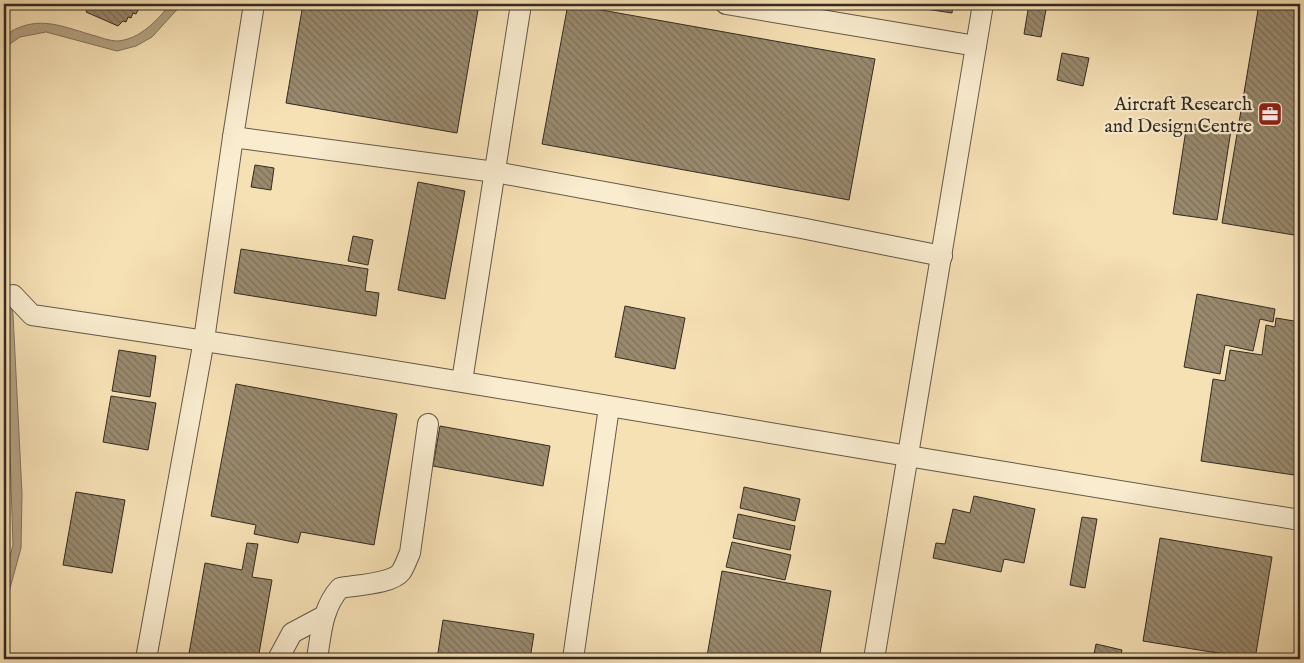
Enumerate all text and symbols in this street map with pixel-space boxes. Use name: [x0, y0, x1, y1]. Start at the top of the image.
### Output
place label: Aircraft Research and Design Centre: [1104, 93, 1252, 139]
office icon: Aircraft Research and Design Centre: [1257, 101, 1283, 127]

